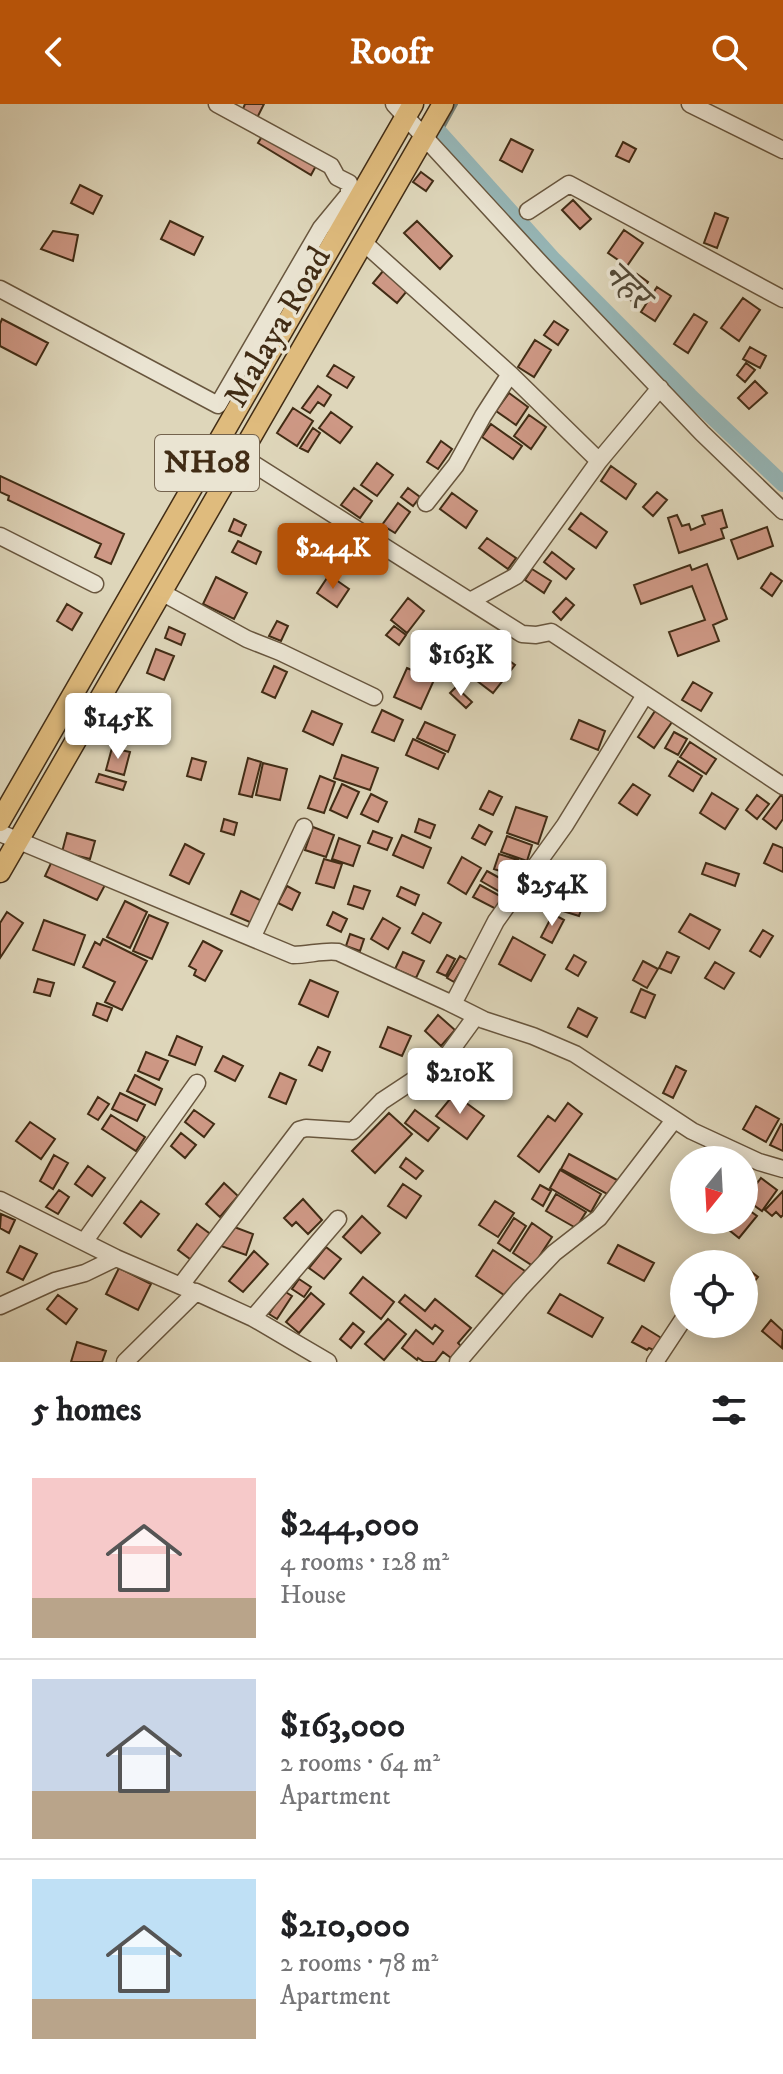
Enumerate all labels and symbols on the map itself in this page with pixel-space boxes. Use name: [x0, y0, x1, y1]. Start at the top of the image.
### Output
street label: Malaya Road: [215, 239, 341, 415]
water label: नहर: [593, 252, 664, 323]
road number: NH08: [155, 435, 259, 491]
pin: $244K: [277, 523, 389, 591]
pin: $163K: [405, 630, 517, 698]
pin: $145K: [62, 693, 174, 761]
pin: $254K: [496, 860, 608, 928]
pin: $210K: [404, 1048, 516, 1116]
north arrow: [670, 1146, 758, 1234]

